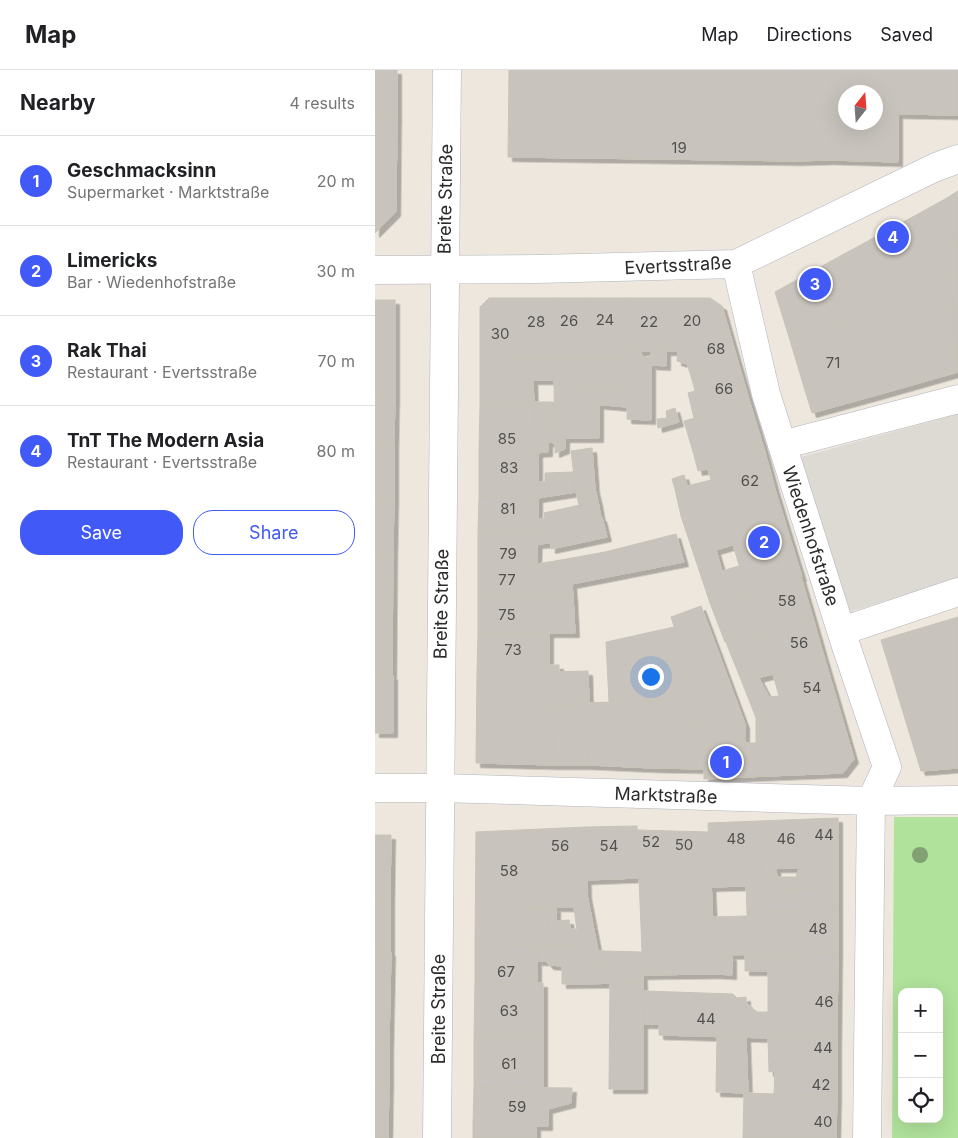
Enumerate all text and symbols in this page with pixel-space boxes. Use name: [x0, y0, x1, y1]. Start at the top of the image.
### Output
text: Map: [25, 20, 76, 49]
text: Map: [701, 24, 739, 45]
text: Directions: [767, 24, 852, 45]
text: Saved: [880, 24, 933, 45]
north arrow: [838, 85, 883, 130]
text: Nearby: [20, 90, 95, 115]
text: 4 results: [290, 93, 355, 113]
house number: 19: [671, 138, 687, 157]
street label: Breite Straße: [434, 144, 456, 254]
text: Geschmacksinn: [67, 159, 216, 182]
text: 1: [33, 171, 39, 191]
text: 20 m: [317, 171, 355, 191]
text: Supermarket · Marktstraße: [67, 182, 269, 202]
pin: 4: [877, 218, 909, 256]
text: Limericks: [67, 249, 157, 272]
street label: Evertsstraße: [624, 252, 732, 278]
text: 2: [31, 261, 41, 281]
text: 30 m: [317, 261, 355, 281]
pin: 3: [799, 265, 831, 303]
text: Bar · Wiedenhofstraße: [67, 272, 236, 292]
house number: 24: [596, 310, 614, 329]
house number: 26: [560, 311, 578, 330]
house number: 20: [683, 311, 701, 330]
house number: 28: [527, 312, 545, 331]
house number: 22: [640, 312, 658, 331]
house number: 30: [491, 324, 509, 343]
text: Rak Thai: [67, 339, 147, 362]
house number: 68: [707, 339, 725, 358]
text: 3: [31, 351, 41, 371]
text: 70 m: [318, 351, 355, 371]
house number: 71: [826, 353, 840, 372]
text: Restaurant · Evertsstraße: [67, 362, 257, 382]
house number: 66: [715, 379, 733, 398]
text: TnT The Modern Asia: [67, 429, 264, 452]
house number: 85: [498, 429, 516, 448]
text: 4: [31, 441, 41, 461]
text: 80 m: [316, 441, 355, 461]
text: Restaurant · Evertsstraße: [67, 452, 257, 472]
house number: 83: [500, 458, 518, 477]
street label: Wiedenhofstraße: [778, 463, 844, 609]
house number: 62: [741, 471, 759, 490]
house number: 81: [500, 499, 516, 518]
button: Save: [20, 510, 183, 555]
button: Share: [193, 510, 355, 555]
pin: 2: [748, 523, 780, 561]
house number: 79: [499, 544, 517, 563]
street label: Breite Straße: [430, 549, 452, 659]
house number: 77: [498, 570, 516, 589]
house number: 58: [778, 591, 796, 610]
house number: 75: [498, 605, 516, 624]
house number: 56: [790, 633, 808, 652]
house number: 73: [504, 640, 522, 659]
your location: [638, 664, 664, 690]
house number: 54: [803, 678, 821, 697]
pin: 1: [710, 743, 742, 781]
street label: Marktstraße: [614, 783, 718, 807]
house number: 44: [814, 825, 834, 844]
house number: 48: [727, 829, 745, 848]
house number: 46: [777, 829, 796, 848]
house number: 52: [642, 832, 660, 851]
house number: 50: [675, 835, 693, 854]
house number: 56: [551, 836, 569, 855]
house number: 54: [600, 836, 618, 855]
house number: 58: [500, 861, 518, 880]
house number: 48: [809, 919, 827, 938]
street label: Breite Straße: [428, 954, 449, 1064]
house number: 67: [497, 962, 515, 981]
map controls: [898, 988, 943, 1123]
button: +: [898, 988, 943, 1033]
house number: 46: [815, 992, 834, 1011]
house number: 63: [500, 1001, 518, 1020]
house number: 44: [696, 1009, 716, 1028]
button: −: [898, 1033, 943, 1078]
house number: 44: [813, 1038, 833, 1057]
house number: 61: [501, 1054, 517, 1073]
house number: 42: [812, 1075, 830, 1094]
button: locate: [898, 1078, 943, 1123]
house number: 59: [508, 1097, 526, 1116]
house number: 40: [813, 1112, 833, 1131]

